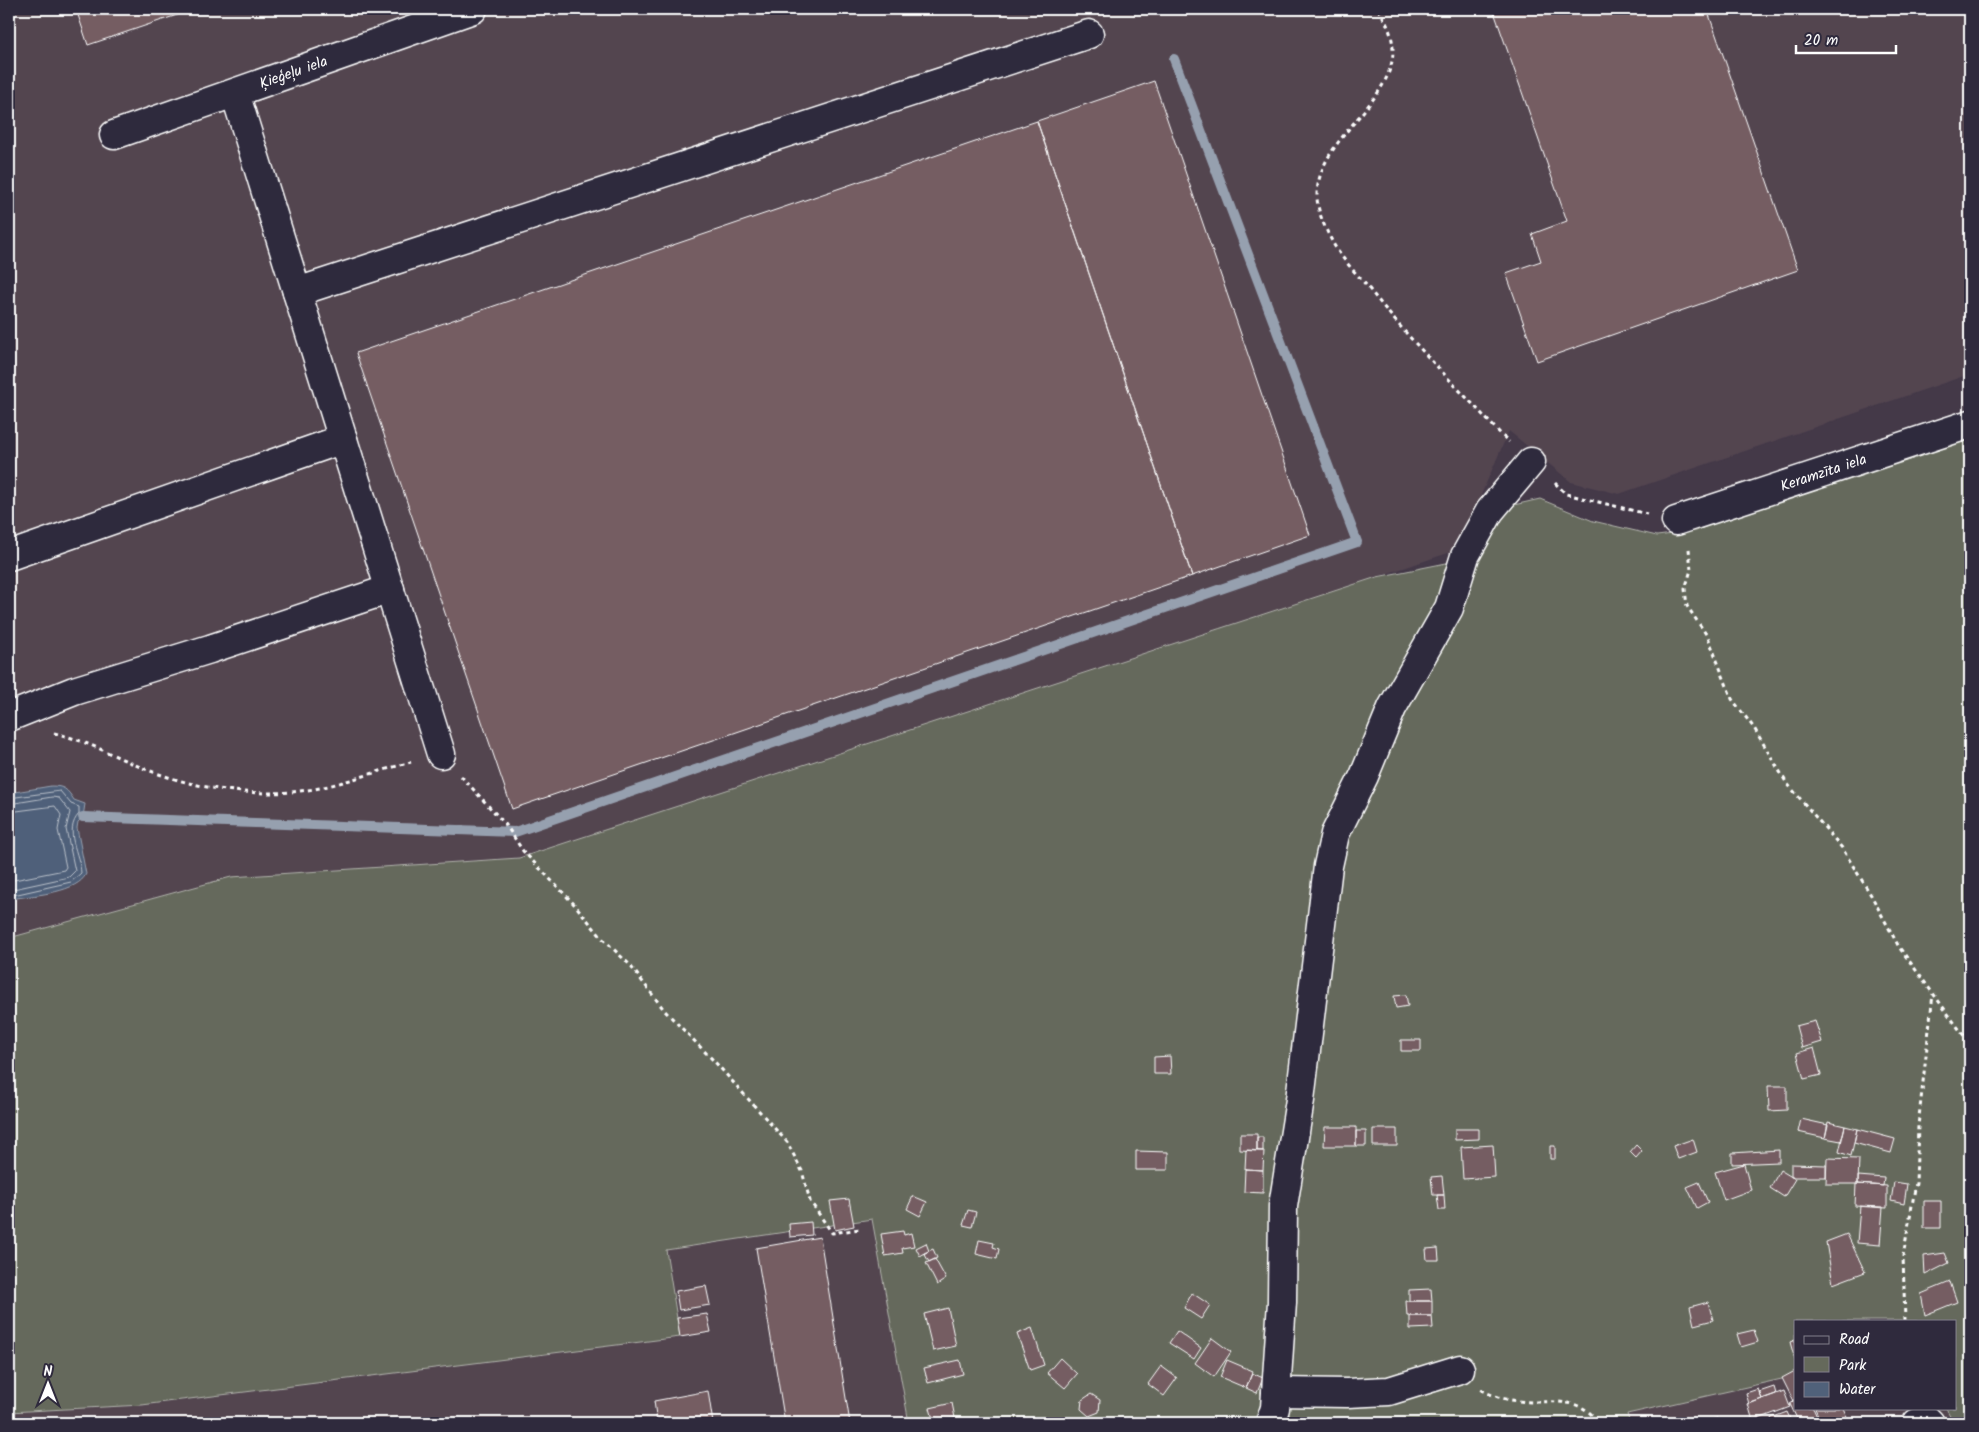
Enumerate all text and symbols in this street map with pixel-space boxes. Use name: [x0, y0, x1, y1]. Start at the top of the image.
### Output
scale bar: [1796, 22, 1896, 54]
text: 20 m: [1804, 29, 1838, 53]
street label: Ķieģeļu iela: [256, 50, 331, 96]
street label: Keramzīta iela: [1777, 448, 1870, 499]
legend: [1794, 1320, 1956, 1410]
text: Road: [1839, 1328, 1870, 1352]
text: Park: [1839, 1354, 1867, 1378]
north arrow: [22, 1360, 72, 1410]
text: N: [44, 1361, 53, 1383]
text: Water: [1839, 1378, 1876, 1402]

